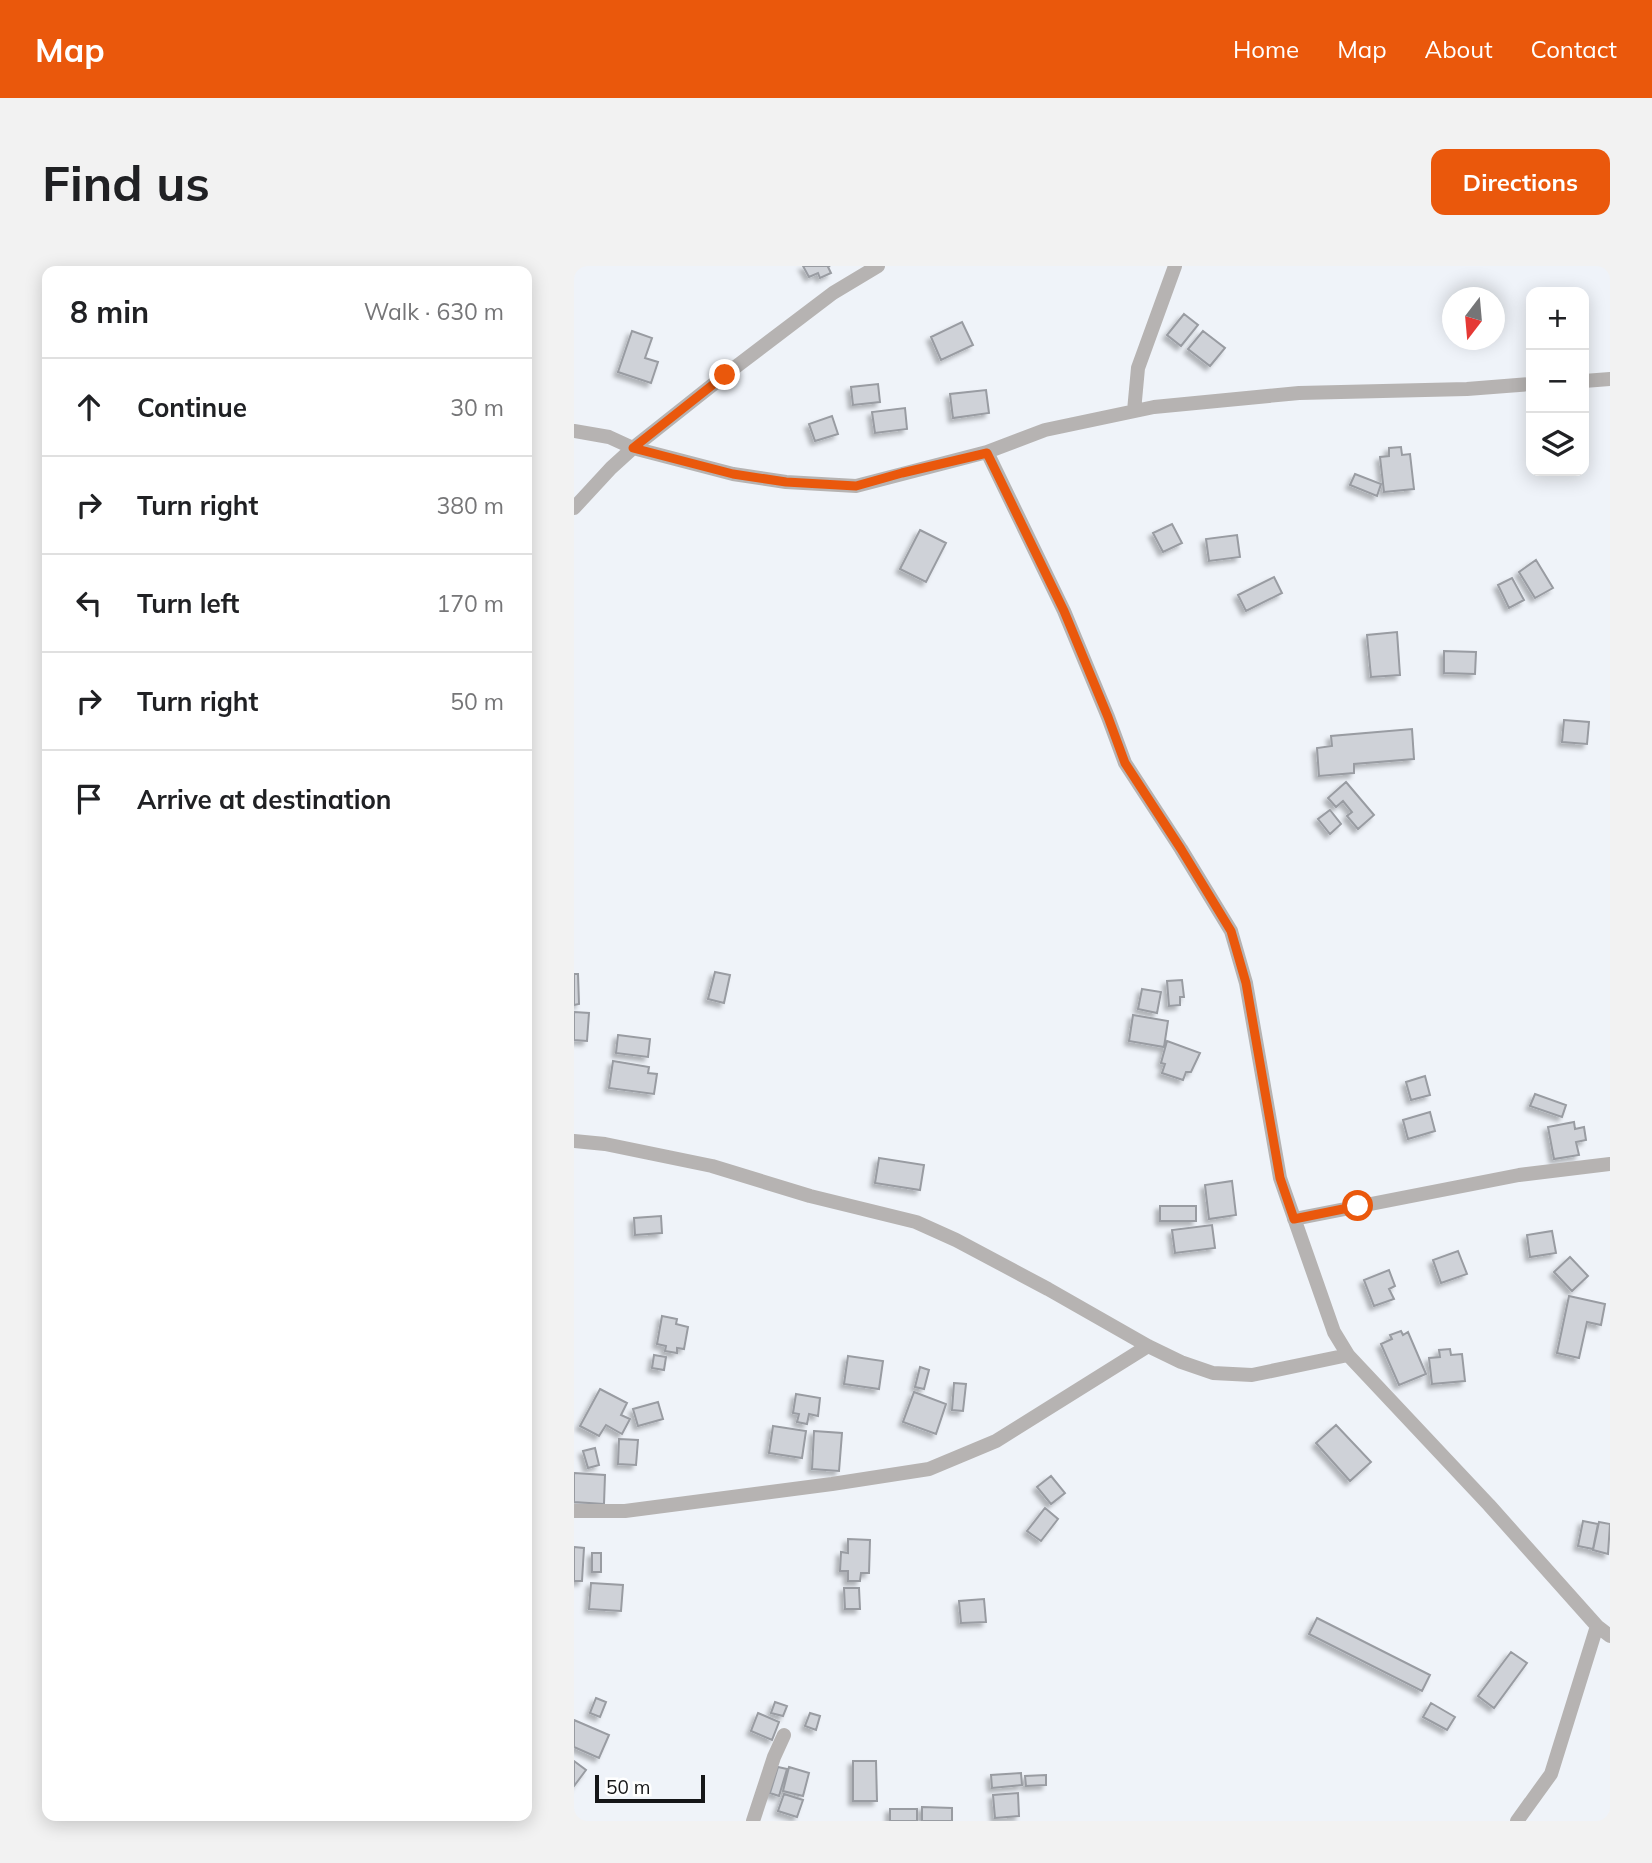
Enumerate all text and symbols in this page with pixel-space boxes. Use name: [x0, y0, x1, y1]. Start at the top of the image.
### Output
text: Map: [35, 29, 105, 70]
text: Home: [1233, 34, 1299, 64]
text: Map: [1337, 34, 1387, 64]
text: About: [1425, 34, 1493, 64]
text: Contact: [1531, 34, 1617, 64]
button: Directions: [1431, 149, 1610, 215]
text: Find us: [42, 152, 210, 213]
north arrow: [1442, 287, 1505, 350]
map controls: [1526, 287, 1589, 476]
button: +: [1526, 287, 1589, 350]
text: 8 min: [70, 293, 149, 331]
text: Walk · 630 m: [364, 297, 504, 326]
button: −: [1526, 350, 1589, 413]
route end: [709, 359, 740, 390]
icon: ahead: [70, 388, 108, 426]
text: Continue: [137, 391, 247, 424]
text: 30 m: [450, 393, 504, 422]
button: layers: [1526, 413, 1589, 476]
icon: right: [70, 486, 108, 524]
text: Turn right: [137, 489, 258, 522]
text: 380 m: [436, 491, 504, 520]
icon: left: [70, 584, 108, 622]
text: Turn left: [137, 587, 239, 620]
text: 170 m: [436, 589, 504, 618]
icon: right: [70, 682, 108, 720]
text: Turn right: [137, 685, 258, 718]
text: 50 m: [450, 687, 504, 716]
icon: arrive: [70, 780, 108, 818]
text: Arrive at destination: [137, 783, 392, 816]
route start: [1342, 1190, 1373, 1221]
scale bar: [595, 1772, 705, 1804]
text: 50 m: [606, 1775, 650, 1799]

